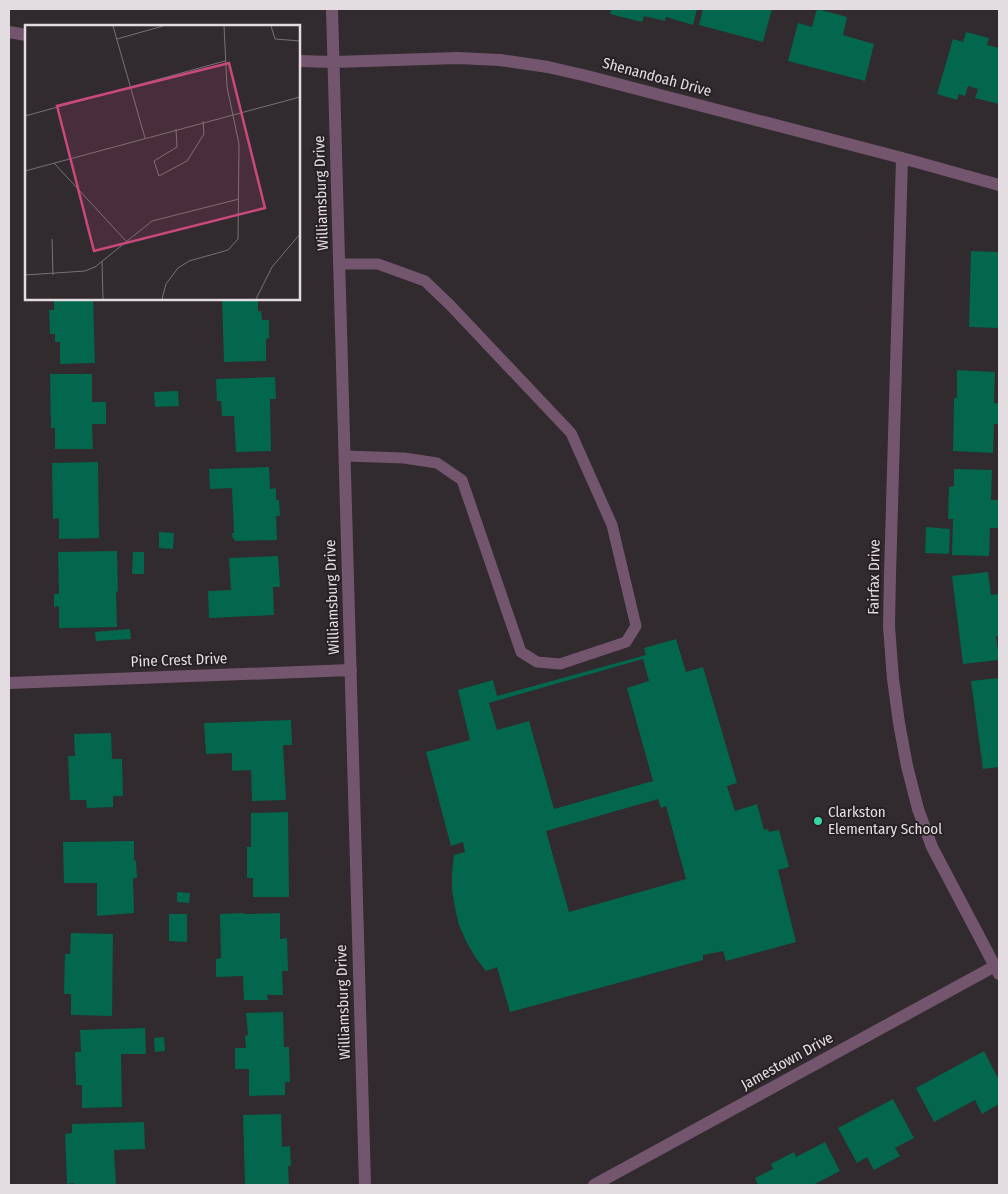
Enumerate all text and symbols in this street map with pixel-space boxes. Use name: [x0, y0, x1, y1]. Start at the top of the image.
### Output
inset map: [25, 25, 300, 300]
street label: Shenandoah Drive: [600, 54, 714, 100]
street label: Williamsburg Drive: [310, 135, 332, 251]
street label: Williamsburg Drive: [321, 539, 343, 655]
street label: Fairfax Drive: [864, 539, 884, 615]
street label: Pine Crest Drive: [130, 649, 228, 671]
place label: Clarkston Elementary School: [828, 803, 942, 838]
marker: Clarkston Elementary School: [812, 815, 824, 827]
street label: Williamsburg Drive: [332, 944, 354, 1060]
street label: Jamestown Drive: [738, 1028, 836, 1094]

